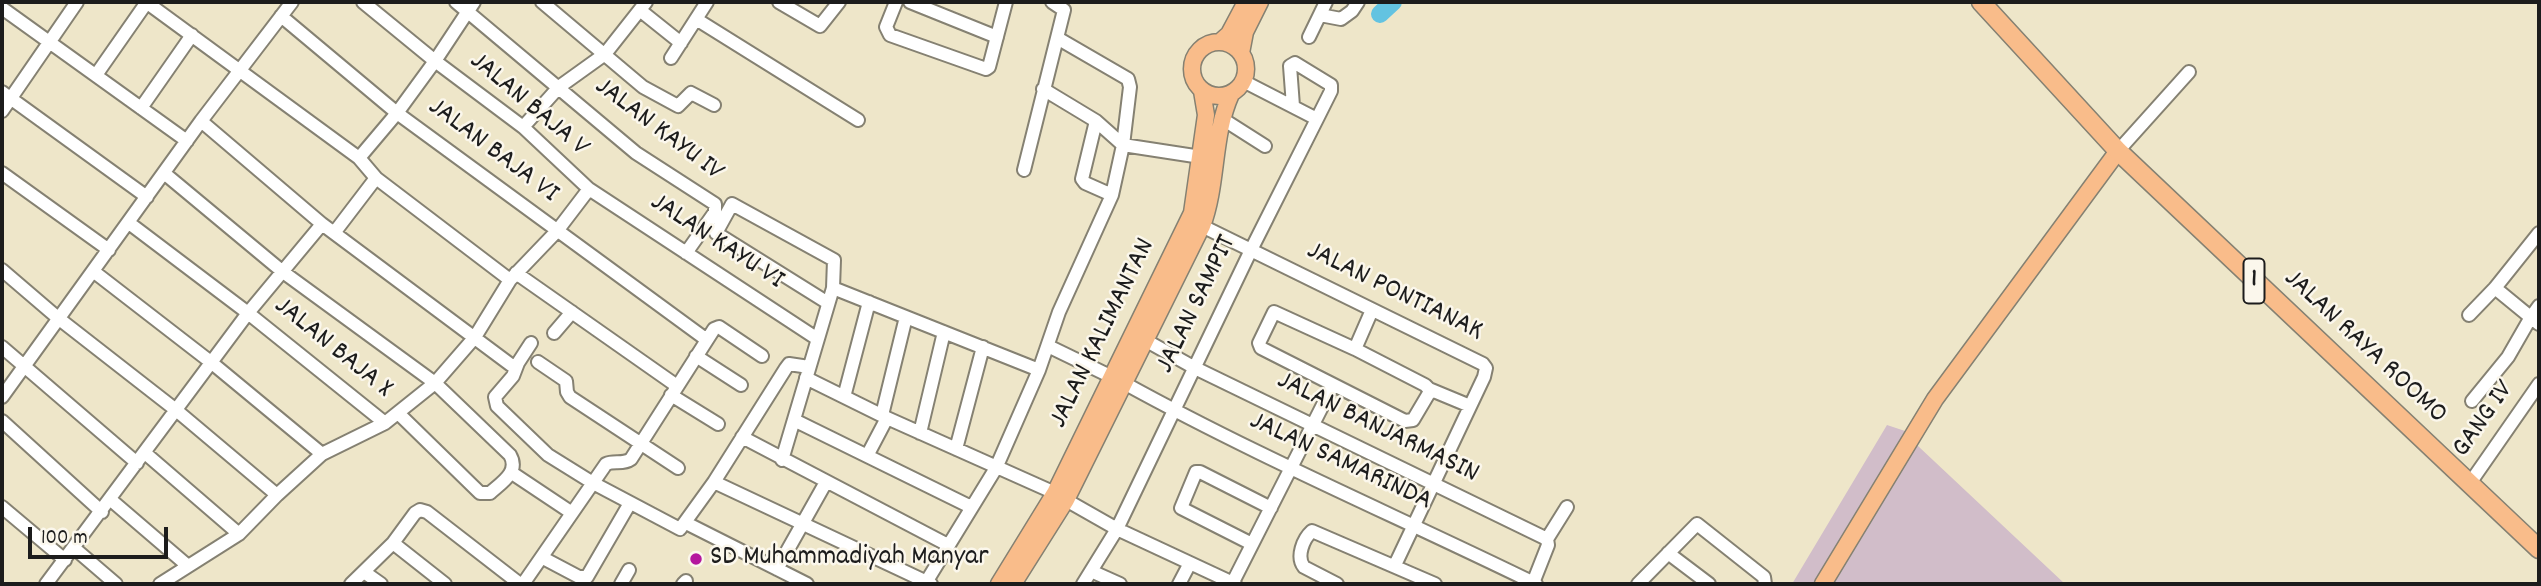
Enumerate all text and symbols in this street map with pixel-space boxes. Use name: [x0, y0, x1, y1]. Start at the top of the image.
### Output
street label: JALAN BAJA V: [461, 46, 595, 166]
street label: JALAN KAYU IV: [587, 72, 729, 190]
street label: JALAN BAJA VI: [420, 92, 564, 212]
street label: JALAN KAYU VI: [643, 187, 789, 299]
street label: JALAN SAMPIT: [1150, 231, 1246, 379]
street label: JALAN KALIMANTAN: [1044, 234, 1164, 434]
street label: JALAN PONTIANAK: [1300, 236, 1488, 350]
road number: 1: [2244, 258, 2264, 304]
street label: JALAN RAYA ROOMO: [2275, 264, 2453, 432]
street label: JALAN BAJA X: [266, 291, 398, 407]
street label: JALAN BANJARMASIN: [1271, 366, 1483, 492]
street label: GANG IV: [2447, 375, 2523, 465]
street label: JALAN SAMARINDA: [1243, 406, 1437, 520]
scale bar: [32, 512, 172, 556]
text: 100 m: [41, 524, 88, 554]
place label: SD Muhammadiyah Manyar: [710, 542, 989, 576]
marker: SD Muhammadiyah Manyar: [688, 551, 704, 567]

